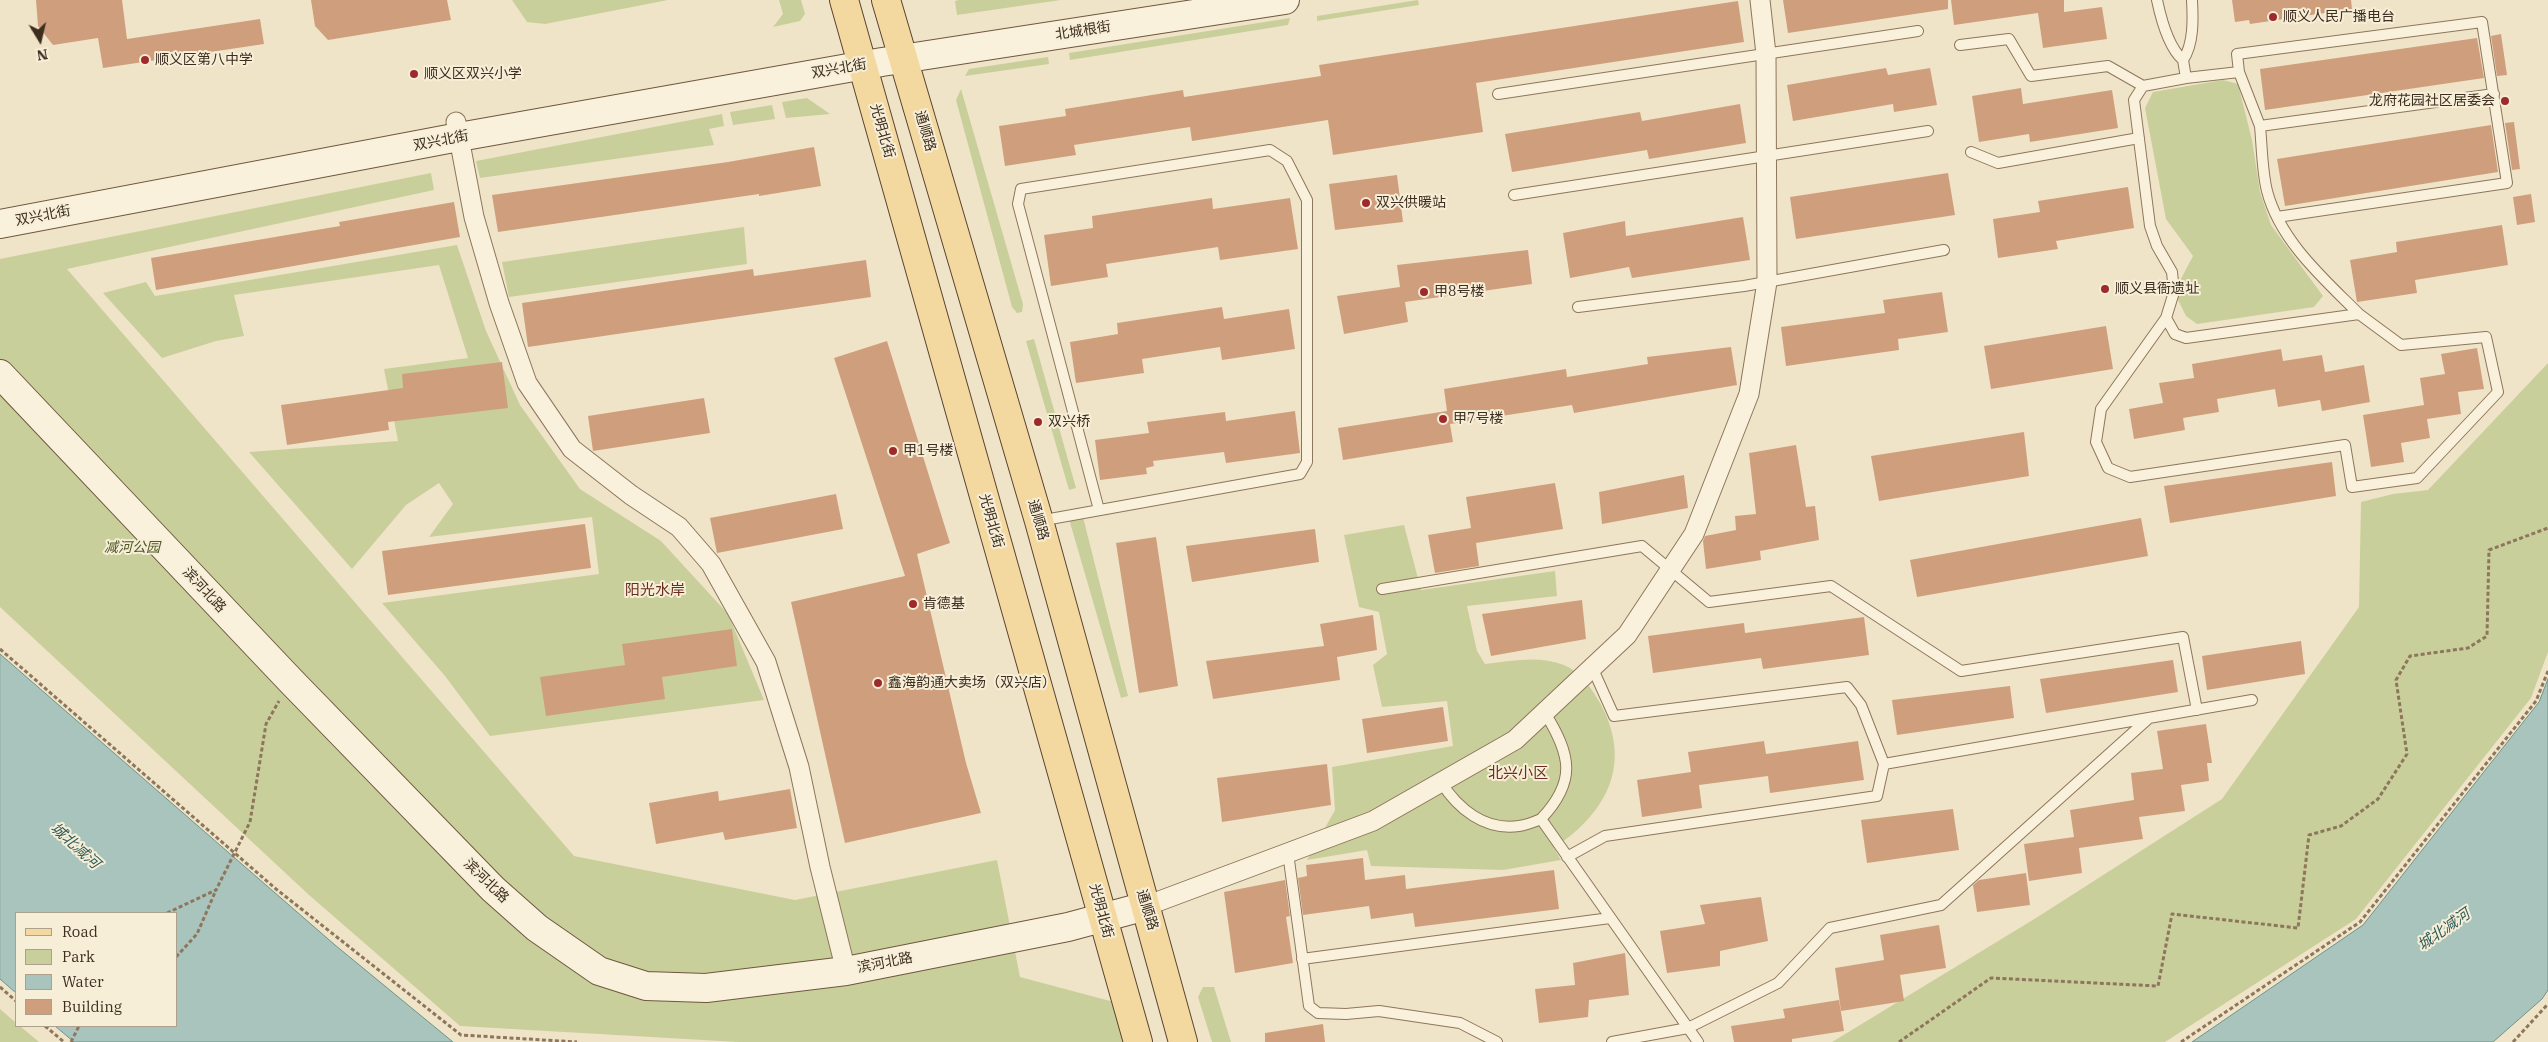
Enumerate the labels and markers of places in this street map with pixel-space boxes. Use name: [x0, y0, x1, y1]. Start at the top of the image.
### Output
place label: 顺义人民广播电台: [2283, 9, 2395, 25]
marker: 顺义人民广播电台: [2267, 11, 2279, 23]
place label: 顺义区第八中学: [155, 52, 253, 68]
marker: 顺义区第八中学: [139, 54, 151, 66]
place label: 顺义区双兴小学: [424, 66, 522, 82]
marker: 顺义区双兴小学: [408, 68, 420, 80]
place label: 龙府花园社区居委会: [2369, 93, 2495, 109]
marker: 龙府花园社区居委会: [2499, 95, 2511, 107]
place label: 双兴供暖站: [1376, 195, 1446, 211]
marker: 双兴供暖站: [1360, 197, 1372, 209]
place label: 顺义县衙遗址: [2115, 281, 2199, 297]
marker: 顺义县衙遗址: [2099, 283, 2111, 295]
place label: 甲8号楼: [1434, 284, 1484, 300]
marker: 甲8号楼: [1418, 286, 1430, 298]
place label: 甲7号楼: [1453, 411, 1503, 427]
marker: 甲7号楼: [1437, 413, 1449, 425]
place label: 双兴桥: [1048, 414, 1090, 430]
marker: 双兴桥: [1032, 416, 1044, 428]
place label: 甲1号楼: [903, 443, 953, 459]
marker: 甲1号楼: [887, 445, 899, 457]
place label: 肯德基: [923, 596, 965, 612]
marker: 肯德基: [907, 598, 919, 610]
place label: 鑫海韵通大卖场（双兴店）: [888, 675, 1056, 691]
marker: 鑫海韵通大卖场（双兴店）: [872, 677, 884, 689]

